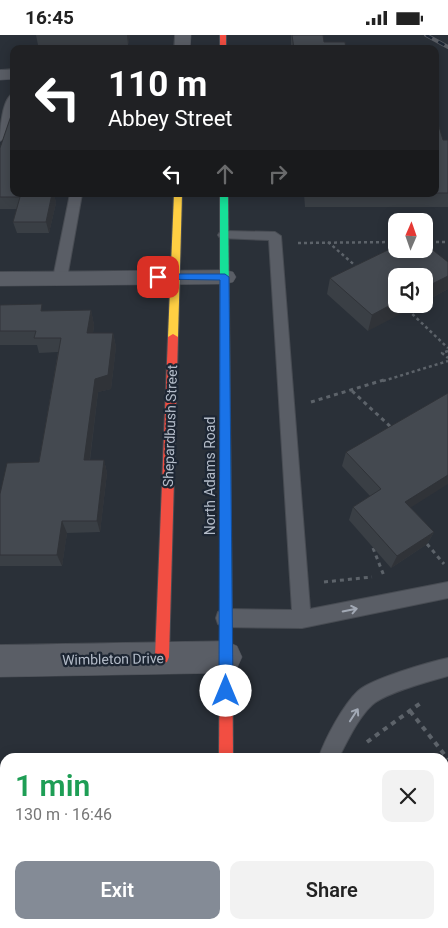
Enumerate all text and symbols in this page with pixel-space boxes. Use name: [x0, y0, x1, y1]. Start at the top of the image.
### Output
text: 16:45: [25, 6, 74, 29]
text: 110 m: [108, 64, 207, 105]
icon: left: [25, 65, 90, 130]
text: Abbey Street: [108, 106, 233, 131]
icon: left: [158, 160, 186, 188]
icon: ahead: [211, 160, 239, 188]
icon: right: [264, 160, 292, 188]
north arrow: [388, 213, 432, 257]
map controls: [388, 213, 433, 313]
pin: [137, 256, 179, 298]
icon: arrive: [144, 263, 172, 291]
button: sound: [388, 268, 433, 313]
street label: Shepardbush Street: [160, 364, 180, 487]
street label: North Adams Road: [202, 417, 218, 535]
one-way arrow: [342, 605, 358, 614]
street label: Wimbleton Drive: [62, 650, 164, 668]
position arrow: [199, 664, 251, 716]
one-way arrow: [349, 709, 359, 723]
text: 1 min: [15, 768, 90, 803]
button: close: [382, 770, 434, 822]
text: 130 m · 16:46: [15, 805, 112, 824]
button: Exit: [15, 861, 220, 919]
button: Share: [230, 861, 434, 919]

